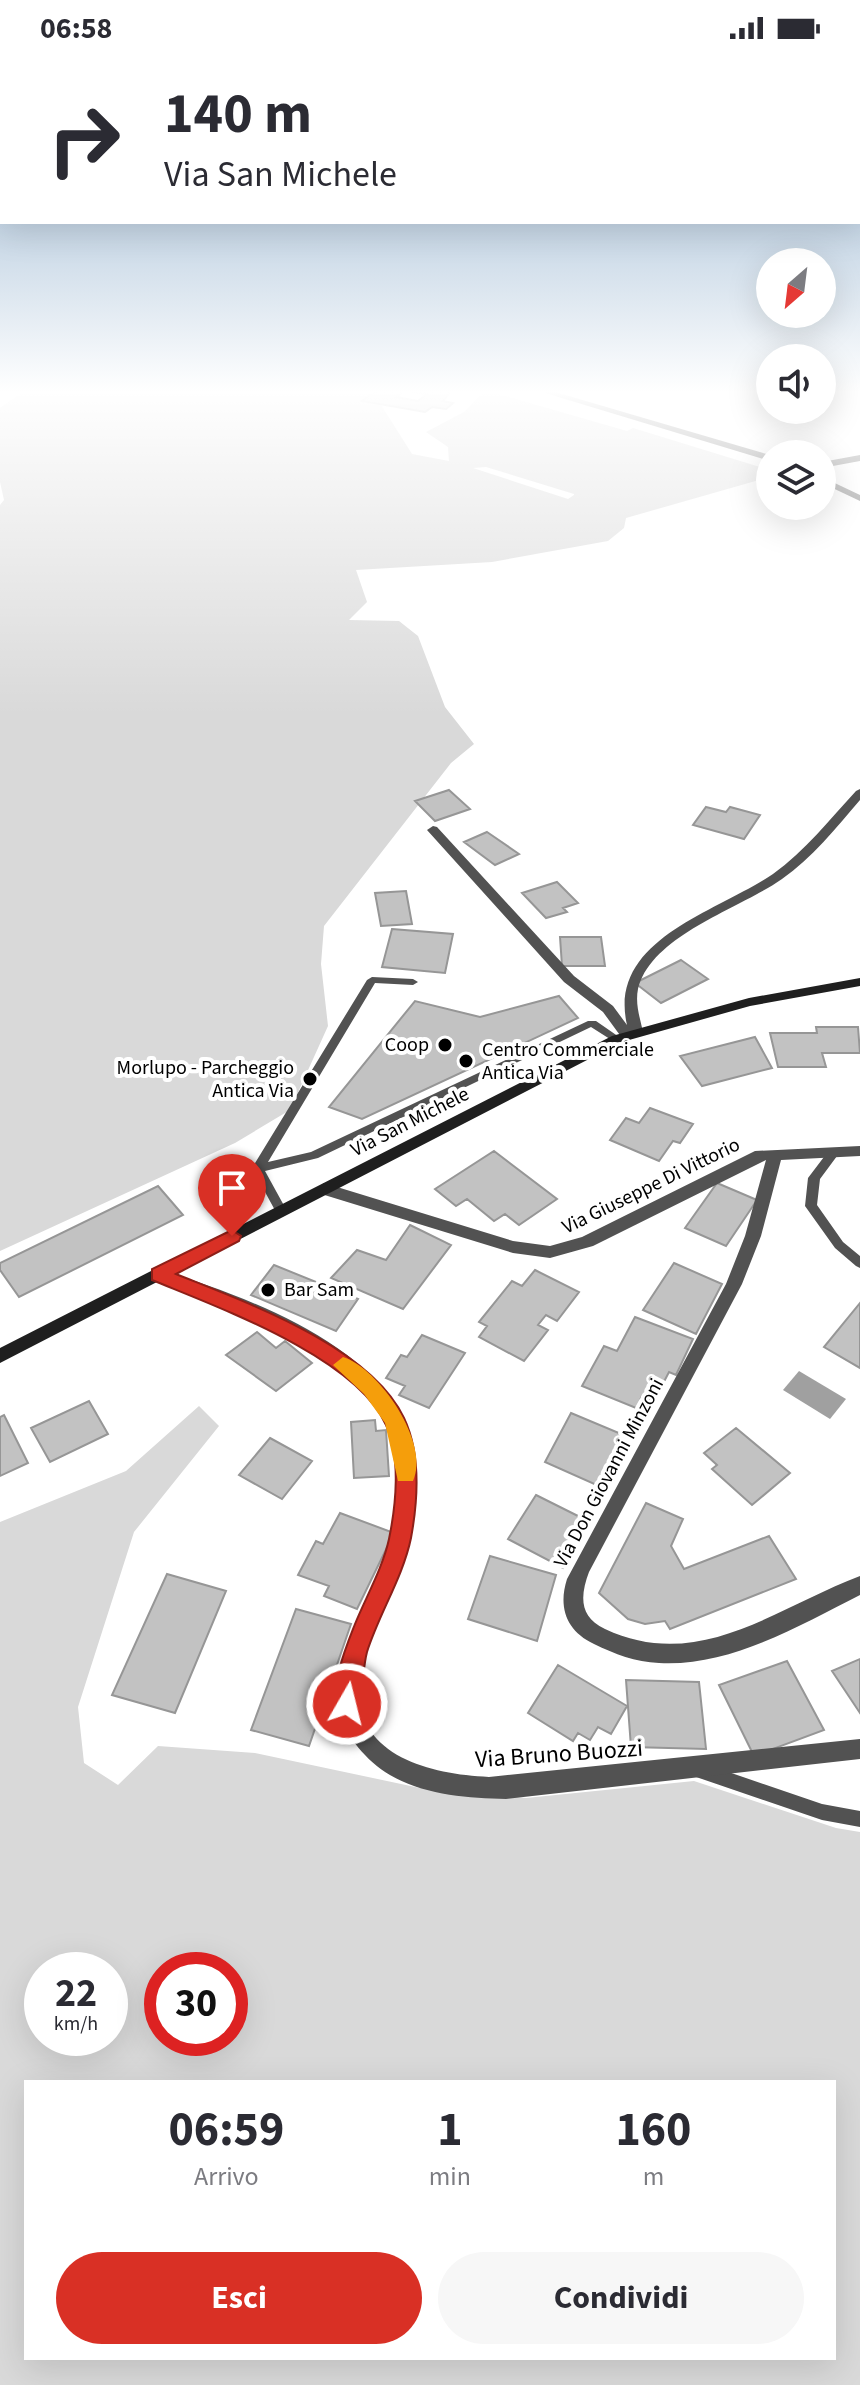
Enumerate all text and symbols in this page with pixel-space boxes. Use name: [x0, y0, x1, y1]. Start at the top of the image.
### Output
text: 06:58: [40, 7, 112, 50]
text: 140 m: [164, 75, 312, 154]
icon: right: [32, 88, 136, 192]
text: Via San Michele: [164, 149, 397, 200]
north arrow: [756, 248, 836, 328]
map controls: [756, 248, 836, 520]
button: sound: [756, 344, 836, 424]
button: layers: [756, 440, 836, 520]
place label: Coop: [385, 1031, 429, 1059]
marker: Coop: [436, 1036, 454, 1054]
place label: Centro Commerciale Antica Via: [482, 1036, 654, 1087]
marker: Centro Commerciale Antica Via: [457, 1052, 475, 1070]
place label: Morlupo - Parcheggio Antica Via: [117, 1054, 294, 1105]
marker: Morlupo - Parcheggio Antica Via: [301, 1070, 319, 1088]
street label: Via San Michele: [346, 1080, 474, 1164]
street label: Via Giuseppe Di Vittorio: [557, 1131, 745, 1241]
pin: [198, 1154, 266, 1236]
icon: arrive: [210, 1166, 254, 1210]
place label: Bar Sam: [284, 1276, 354, 1304]
marker: Bar Sam: [259, 1281, 277, 1299]
street label: Via Don Giovanni Minzoni: [547, 1373, 671, 1573]
position arrow: [305, 1662, 389, 1746]
street label: Via Bruno Buozzi: [474, 1731, 644, 1777]
speed limit sign: 30: [144, 1952, 248, 2056]
text: 22: [55, 1965, 97, 2022]
text: km/h: [54, 2010, 98, 2038]
text: 06:59: [168, 2096, 284, 2164]
text: 1: [437, 2096, 463, 2164]
text: 160: [615, 2096, 691, 2164]
text: Arrivo: [194, 2158, 259, 2195]
text: min: [429, 2158, 471, 2195]
text: m: [643, 2158, 664, 2195]
button: Esci: [56, 2252, 422, 2344]
button: Condividi: [438, 2252, 804, 2344]

